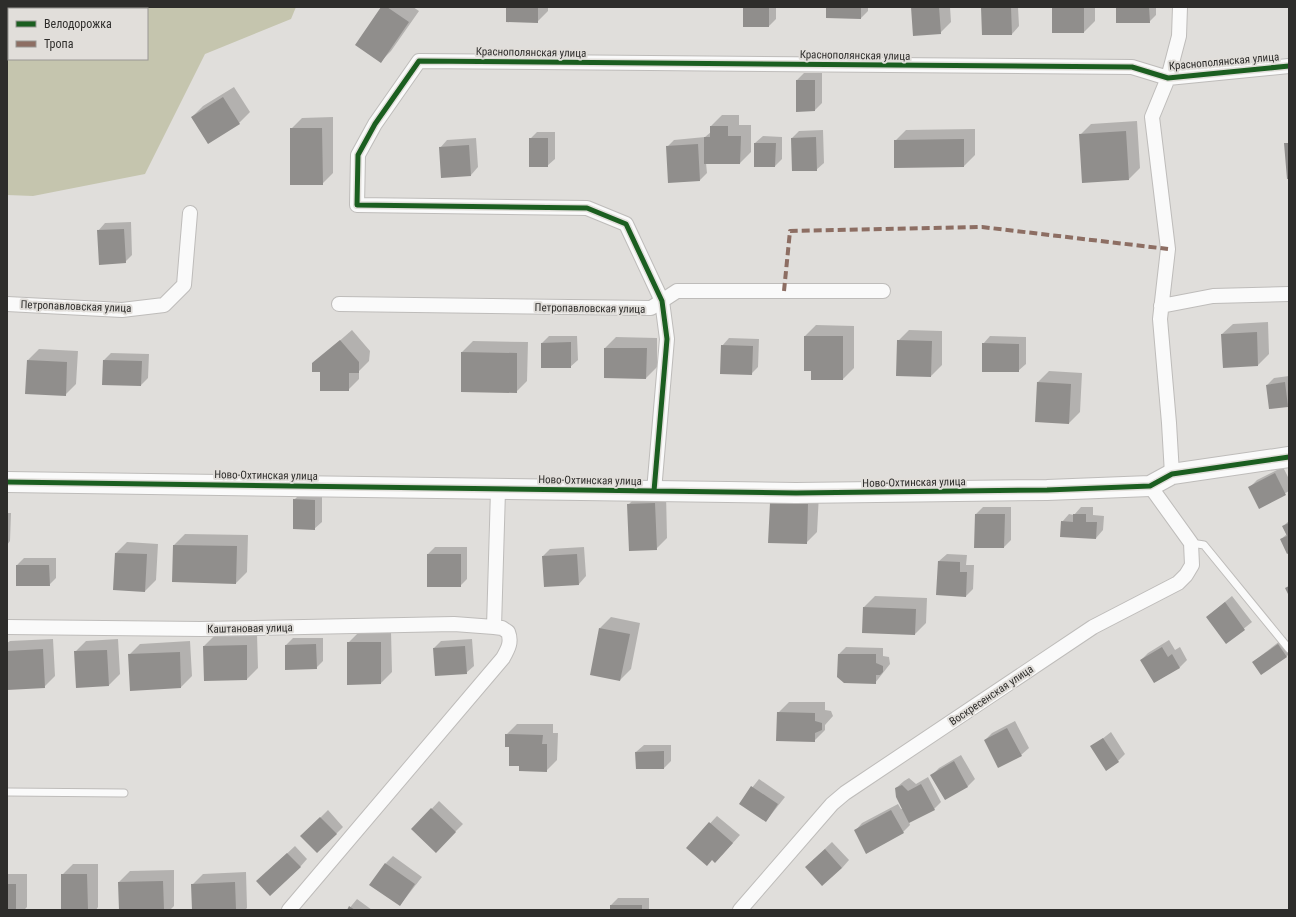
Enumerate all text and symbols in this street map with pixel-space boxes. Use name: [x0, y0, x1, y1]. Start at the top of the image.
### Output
legend: [8, 8, 148, 60]
text: Велодорожка: [44, 17, 112, 31]
text: Тропа: [44, 37, 74, 51]
street label: Краснополянская улица: [476, 45, 586, 60]
street label: Краснополянская улица: [800, 48, 910, 63]
street label: Краснополянская улица: [1168, 50, 1280, 73]
street label: Петропавловская улица: [20, 298, 132, 315]
street label: Петропавловская улица: [535, 301, 645, 316]
street label: Ново-Охтинская улица: [214, 468, 318, 483]
street label: Ново-Охтинская улица: [538, 473, 642, 488]
street label: Ново-Охтинская улица: [862, 475, 966, 490]
street label: Каштановая улица: [207, 621, 293, 636]
street label: Воскресенская улица: [947, 663, 1036, 728]

